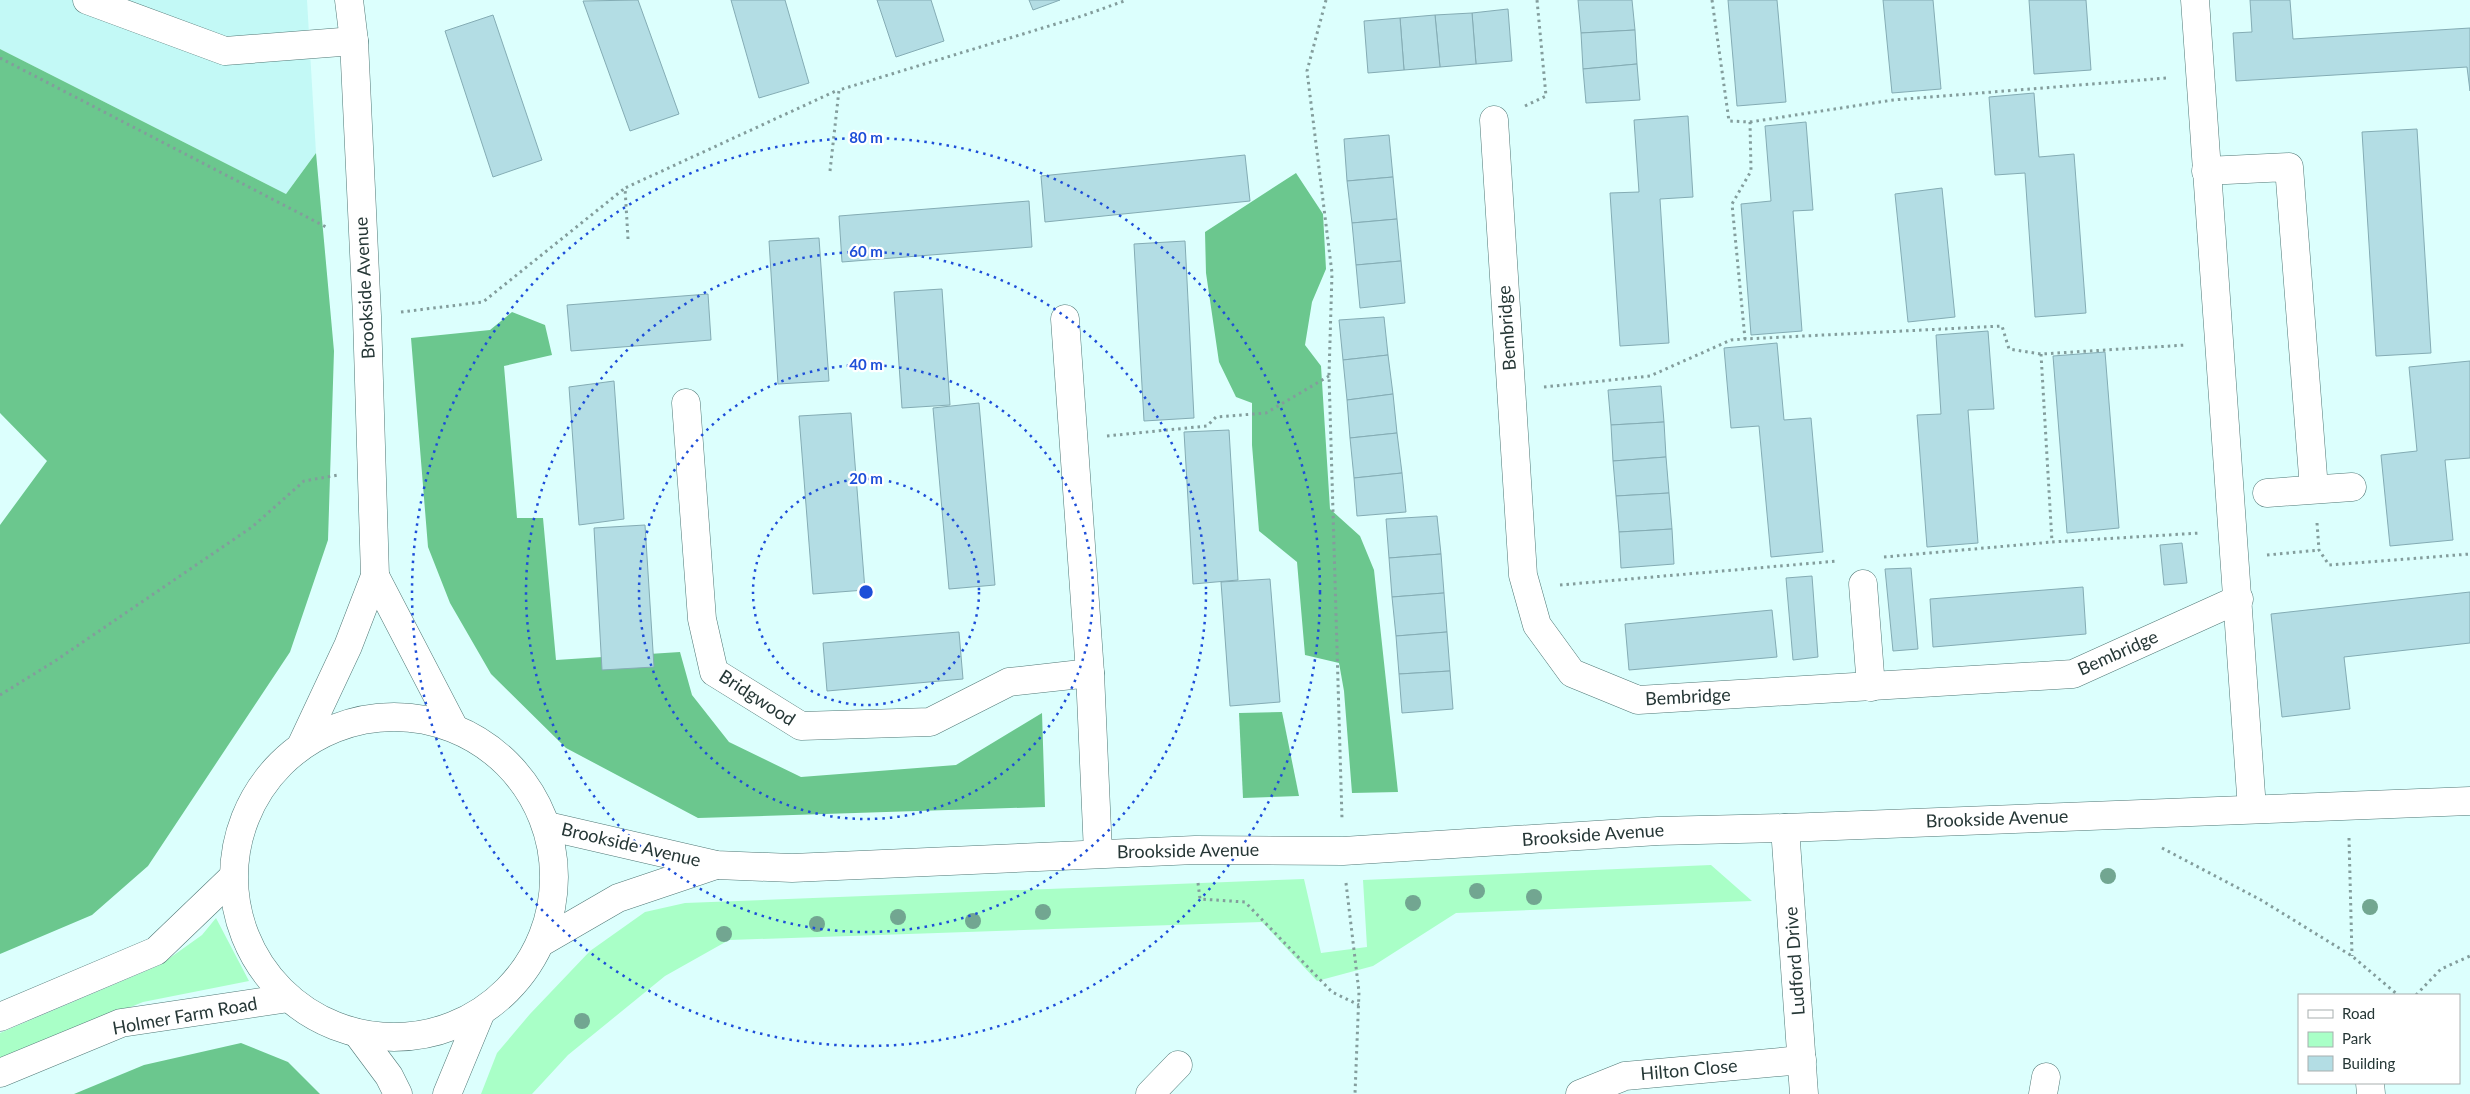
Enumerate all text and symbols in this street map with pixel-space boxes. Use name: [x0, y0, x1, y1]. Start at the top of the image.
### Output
text: 80 m: [849, 128, 883, 146]
street label: Brookside Avenue: [349, 216, 379, 360]
text: 60 m: [849, 242, 883, 260]
street label: Bembridge: [1492, 285, 1520, 372]
text: 40 m: [849, 355, 883, 373]
text: 20 m: [849, 469, 883, 487]
centre of rings: [857, 583, 875, 601]
street label: Bembridge: [2074, 625, 2161, 680]
street label: Bridgwood: [715, 664, 800, 730]
street label: Bembridge: [1645, 683, 1731, 709]
street label: Brookside Avenue: [1925, 805, 2069, 831]
street label: Brookside Avenue: [559, 817, 703, 871]
street label: Brookside Avenue: [1521, 818, 1665, 850]
street label: Brookside Avenue: [1117, 838, 1259, 862]
street label: Ludford Drive: [1779, 906, 1809, 1016]
street label: Holmer Farm Road: [111, 991, 259, 1039]
legend: [2298, 994, 2460, 1084]
text: Road: [2342, 1004, 2375, 1022]
text: Park: [2342, 1029, 2372, 1047]
street label: Hilton Close: [1640, 1054, 1738, 1084]
text: Building: [2342, 1054, 2395, 1072]

